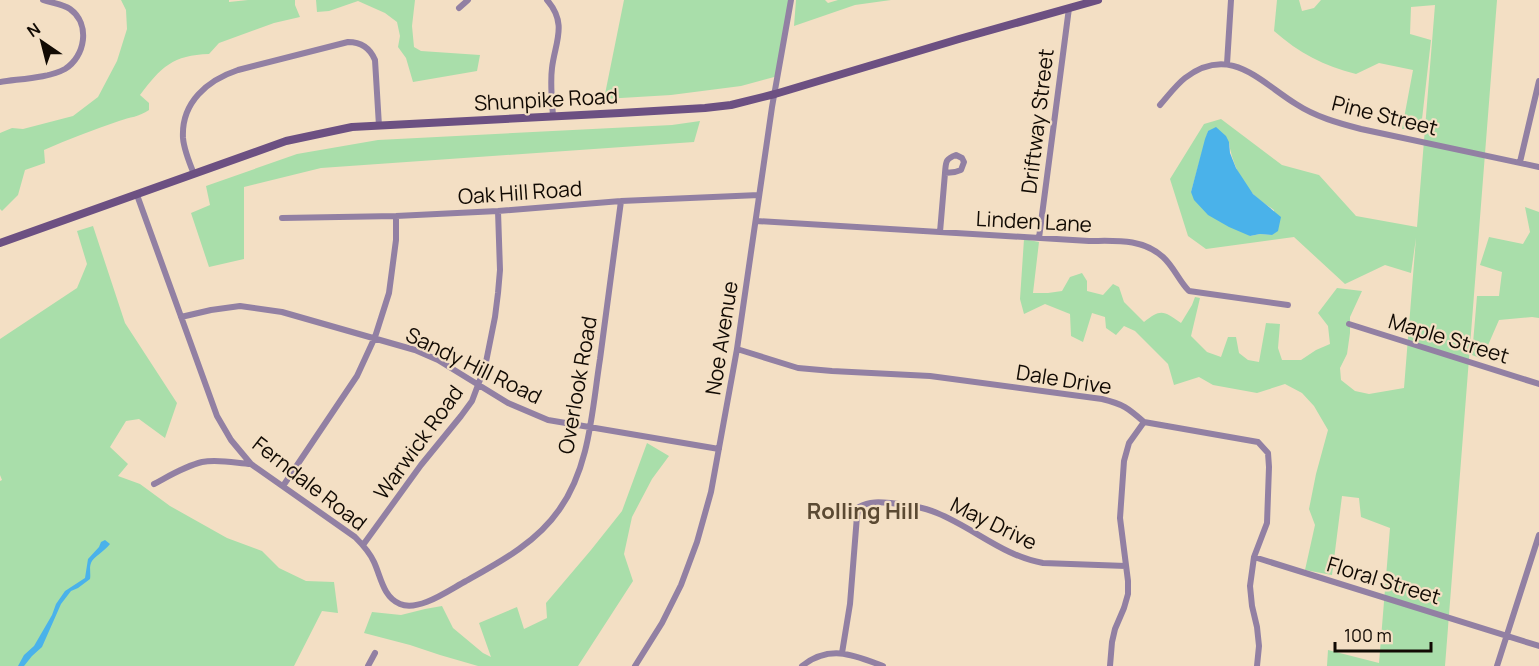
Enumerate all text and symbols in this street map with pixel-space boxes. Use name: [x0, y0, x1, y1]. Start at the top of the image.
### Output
north arrow: [12, 12, 72, 72]
text: N: [22, 17, 44, 42]
street label: Driftway Street: [1014, 47, 1060, 195]
street label: Shunpike Road: [473, 81, 619, 117]
street label: Pine Street: [1329, 88, 1441, 142]
street label: Oak Hill Road: [457, 174, 583, 210]
street label: Linden Lane: [975, 204, 1093, 238]
street label: Noe Avenue: [698, 279, 744, 397]
street label: Maple Street: [1385, 306, 1513, 370]
street label: Overlook Road: [551, 314, 603, 456]
street label: Sandy Hill Road: [401, 320, 547, 410]
street label: Dale Drive: [1014, 358, 1114, 400]
street label: Warwick Road: [367, 379, 469, 505]
street label: Ferndale Road: [247, 430, 373, 536]
street label: May Drive: [946, 490, 1042, 556]
district label: Rolling Hill: [807, 496, 919, 526]
street label: Floral Street: [1324, 549, 1444, 611]
scale bar: [1335, 615, 1431, 653]
text: 100 m: [1344, 623, 1392, 647]

